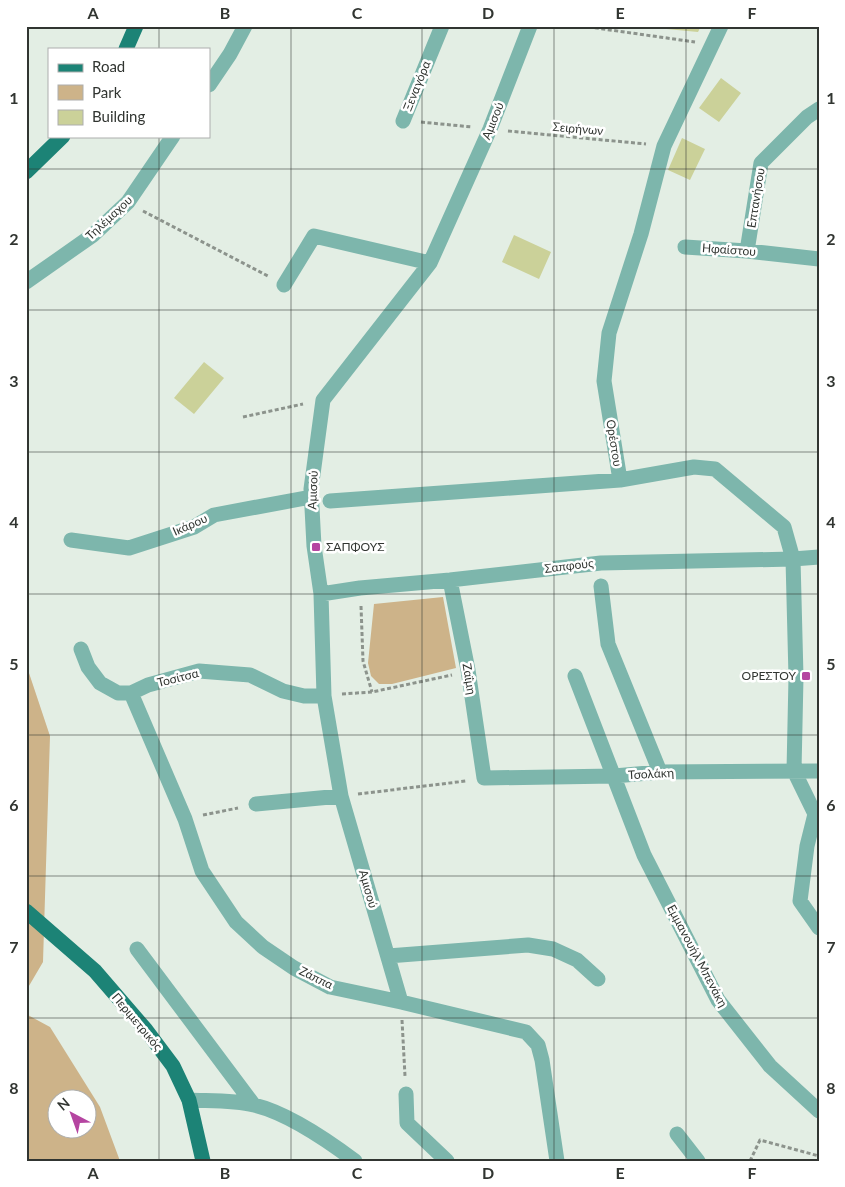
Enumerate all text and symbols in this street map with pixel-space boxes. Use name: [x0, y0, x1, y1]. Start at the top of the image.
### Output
text: A: [86, 3, 99, 22]
text: B: [220, 3, 230, 22]
text: C: [352, 3, 363, 22]
text: D: [482, 3, 494, 22]
text: E: [615, 3, 625, 22]
text: F: [747, 3, 757, 22]
legend: [48, 48, 210, 138]
text: Road: [92, 57, 125, 75]
street label: Ξεναγόρα: [400, 58, 434, 113]
text: Park: [92, 83, 122, 101]
text: 1: [9, 88, 19, 107]
text: 1: [826, 88, 836, 107]
street label: Αμισού: [478, 100, 507, 142]
text: Building: [92, 107, 145, 125]
street label: Σειρήνων: [552, 119, 604, 138]
street label: Επτανήσου: [743, 167, 768, 229]
street label: Τηλέμαχου: [82, 192, 135, 243]
text: 2: [9, 229, 19, 248]
text: 2: [826, 229, 836, 248]
street label: Ηφαίστου: [702, 240, 757, 259]
text: 3: [9, 371, 19, 390]
text: 3: [826, 371, 836, 390]
street label: Ορέστου: [603, 418, 626, 468]
street label: Αμισού: [304, 470, 321, 510]
street label: Ικάρου: [170, 510, 209, 539]
text: 4: [9, 512, 19, 531]
text: 4: [826, 512, 836, 531]
place label: ΣΑΠΦΟΥΣ: [326, 539, 385, 554]
marker: ΣΑΠΦΟΥΣ: [310, 541, 322, 553]
street label: Σαπφούς: [544, 555, 595, 576]
text: 5: [9, 654, 19, 673]
text: 5: [826, 654, 836, 673]
street label: Ζαΐμη: [460, 662, 479, 696]
street label: Τοσίτσα: [156, 665, 201, 690]
place label: ΟΡΕΣΤΟΥ: [742, 668, 796, 683]
marker: ΟΡΕΣΤΟΥ: [800, 670, 812, 682]
street label: Τσολάκη: [628, 765, 674, 782]
text: 6: [9, 795, 19, 814]
text: 6: [826, 795, 836, 814]
street label: Αμισού: [356, 868, 381, 910]
street label: Εμμανουήλ Μπενάκη: [664, 902, 731, 1010]
text: 7: [9, 937, 19, 956]
text: 7: [826, 937, 836, 956]
street label: Ζάππα: [297, 963, 336, 993]
street label: Περιμετρικός: [109, 990, 166, 1054]
text: 8: [9, 1078, 19, 1097]
text: 8: [826, 1078, 836, 1097]
north arrow: [48, 1090, 98, 1140]
text: N: [53, 1094, 73, 1114]
text: A: [86, 1163, 99, 1182]
text: B: [220, 1163, 230, 1182]
text: C: [352, 1163, 363, 1182]
text: D: [482, 1163, 494, 1182]
text: E: [615, 1163, 625, 1182]
text: F: [747, 1163, 757, 1182]

